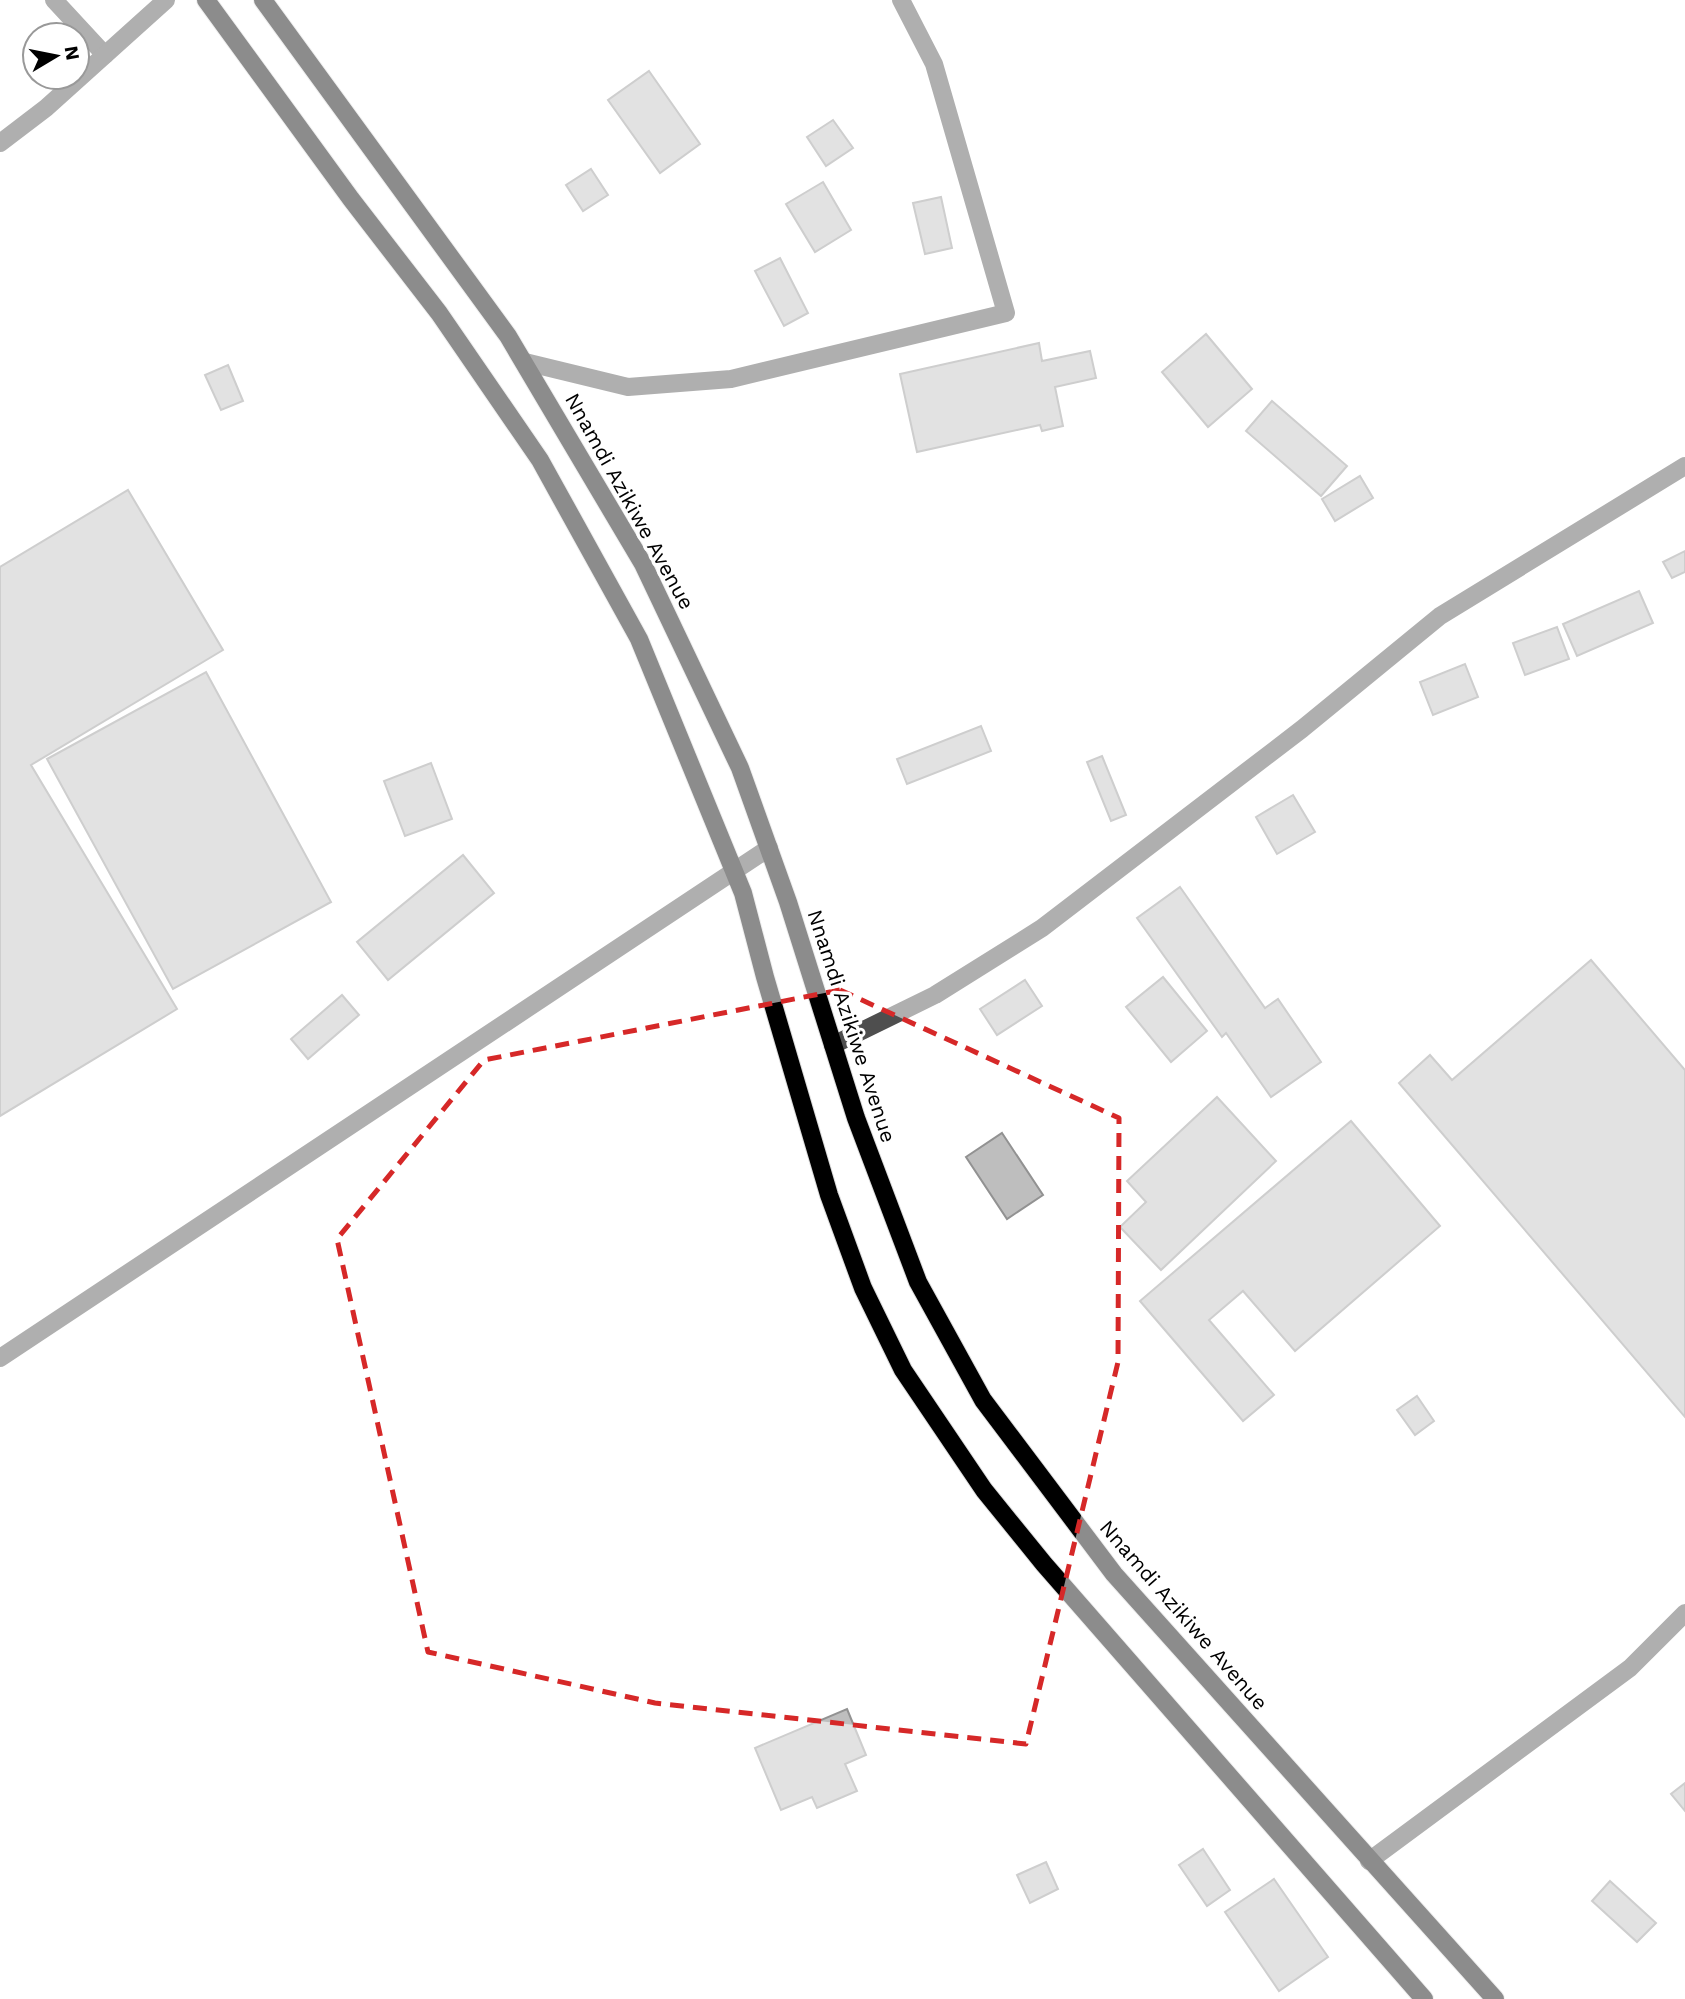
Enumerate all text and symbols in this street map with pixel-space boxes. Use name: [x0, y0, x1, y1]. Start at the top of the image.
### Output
north arrow: [21, 21, 91, 91]
text: N: [60, 44, 85, 62]
street label: Nnamdi Azikiwe Avenue: [560, 389, 700, 613]
street label: Nnamdi Azikiwe Avenue: [803, 906, 901, 1146]
street label: Nnamdi Azikiwe Avenue: [1095, 1515, 1273, 1715]

